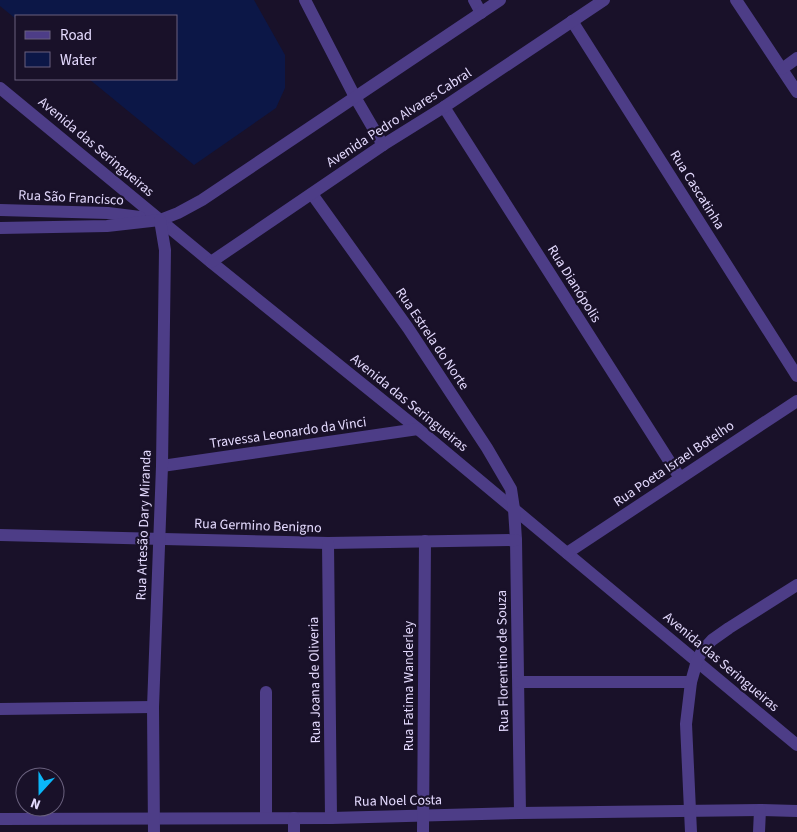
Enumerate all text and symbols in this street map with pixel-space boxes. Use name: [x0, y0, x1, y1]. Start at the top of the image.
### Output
legend: [15, 15, 178, 80]
text: Road: [60, 25, 92, 46]
text: Water: [60, 50, 97, 71]
street label: Avenida Pedro Alvares Cabral: [322, 63, 476, 173]
street label: Avenida das Seringueiras: [34, 92, 158, 202]
street label: Rua Cascatinha: [665, 147, 729, 233]
street label: Rua São Francisco: [18, 185, 124, 211]
street label: Rua Dianópolis: [542, 241, 606, 327]
street label: Rua Estrela do Norte: [390, 284, 474, 394]
street label: Avenida das Seringueiras: [346, 349, 472, 457]
street label: Travessa Leonardo da Vinci: [208, 412, 368, 454]
street label: Rua Poeta Israel Botelho: [610, 416, 738, 512]
street label: Rua Artesão Dary Miranda: [131, 449, 157, 601]
street label: Rua Germino Benigno: [194, 514, 322, 538]
street label: Rua Florentino de Souza: [492, 590, 514, 732]
street label: Avenida das Seringueiras: [659, 607, 783, 717]
street label: Rua Joana de Oliveria: [304, 616, 326, 744]
street label: Rua Fatima Wanderley: [399, 620, 419, 751]
north arrow: [15, 767, 65, 817]
street label: Rua Noel Costa: [354, 790, 442, 812]
text: N: [28, 792, 44, 814]

